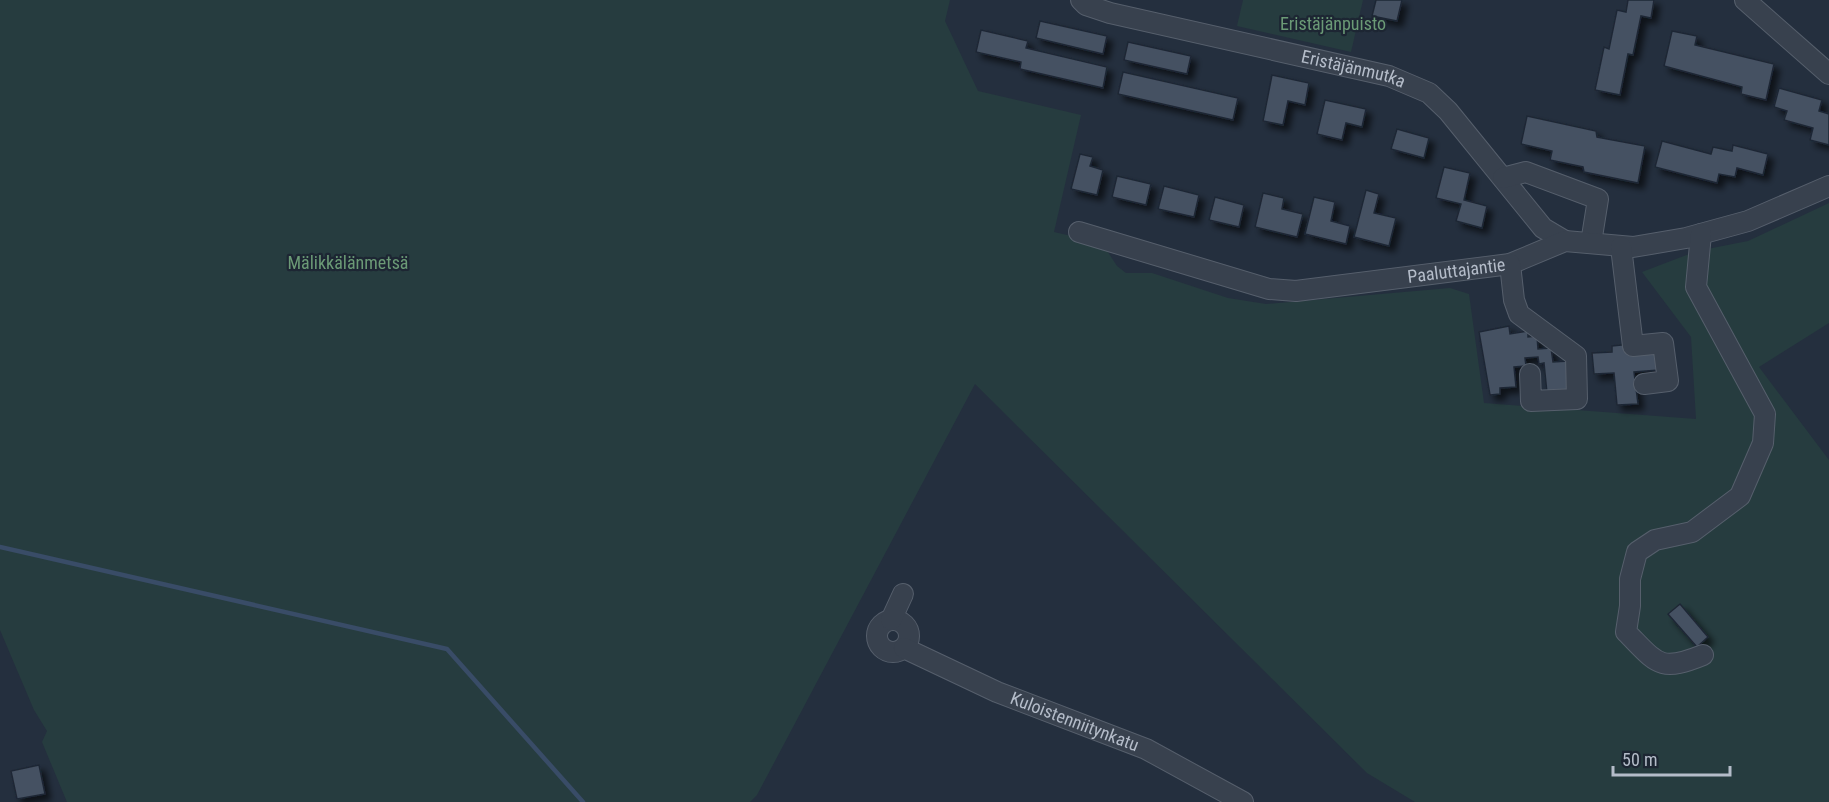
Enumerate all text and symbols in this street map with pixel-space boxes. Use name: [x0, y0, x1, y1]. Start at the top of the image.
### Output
park label: Eristäjänpuisto: [1280, 13, 1386, 34]
street label: Eristäjänmutka: [1299, 46, 1409, 92]
park label: Mälikkälänmetsä: [288, 252, 408, 273]
street label: Paaluttajantie: [1406, 254, 1506, 287]
street label: Kuloistenniitynkatu: [1008, 687, 1142, 755]
scale bar: [1613, 739, 1730, 777]
text: 50 m: [1622, 749, 1657, 770]

